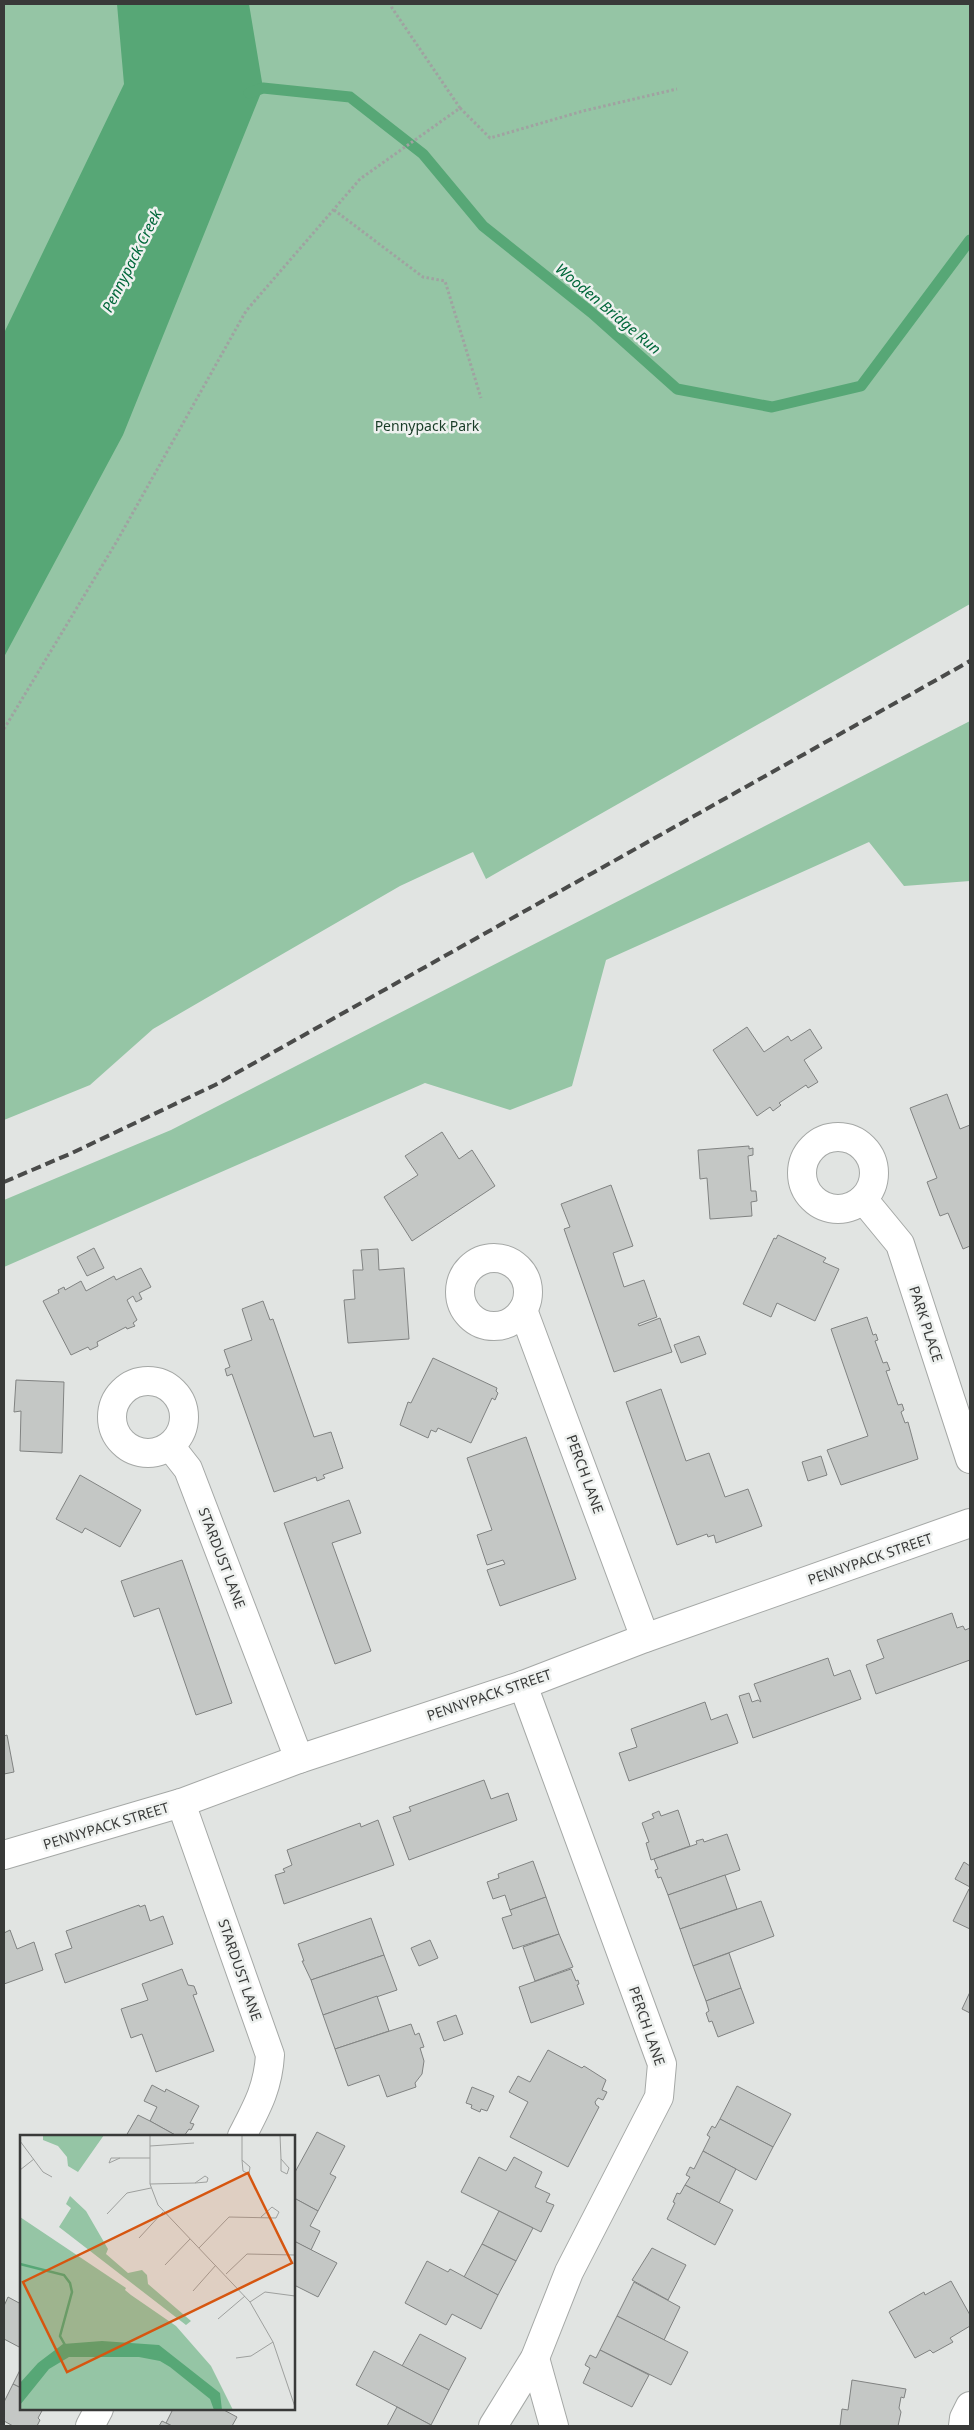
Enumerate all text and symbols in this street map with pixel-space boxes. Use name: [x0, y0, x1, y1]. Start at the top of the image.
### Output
water label: Pennypack Creek: [97, 205, 166, 315]
water label: Wooden Bridge Run: [552, 258, 666, 358]
park label: Pennypack Park: [375, 416, 480, 435]
street label: PARK PLACE: [905, 1283, 948, 1364]
street label: PERCH LANE: [562, 1432, 609, 1516]
street label: STARDUST LANE: [195, 1505, 250, 1611]
street label: PENNYPACK STREET: [805, 1528, 935, 1589]
street label: PENNYPACK STREET: [424, 1664, 554, 1725]
street label: PENNYPACK STREET: [41, 1797, 171, 1854]
street label: STARDUST LANE: [214, 1916, 267, 2023]
street label: PERCH LANE: [625, 1984, 670, 2068]
inset map: [20, 2135, 295, 2410]

